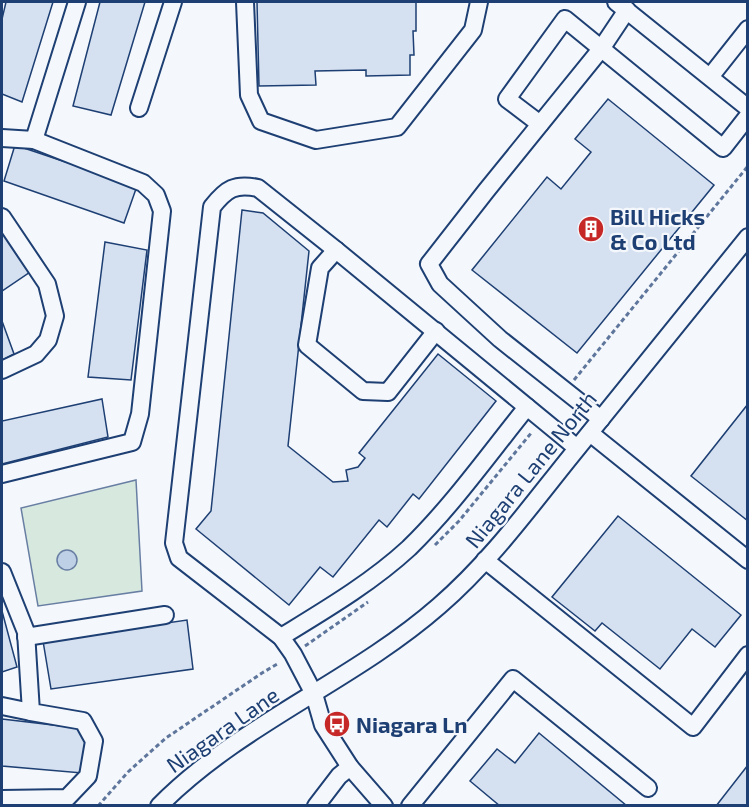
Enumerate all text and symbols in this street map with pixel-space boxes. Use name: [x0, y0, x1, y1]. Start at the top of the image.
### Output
place label: Bill Hicks & Co Ltd: [610, 203, 705, 254]
building icon: Bill Hicks & Co Ltd: [576, 214, 606, 244]
street label: Niagara Lane North: [459, 385, 601, 553]
street label: Niagara Lane: [161, 681, 283, 777]
bus stop icon: Niagara Ln: [322, 709, 352, 739]
place label: Niagara Ln: [356, 711, 467, 737]

